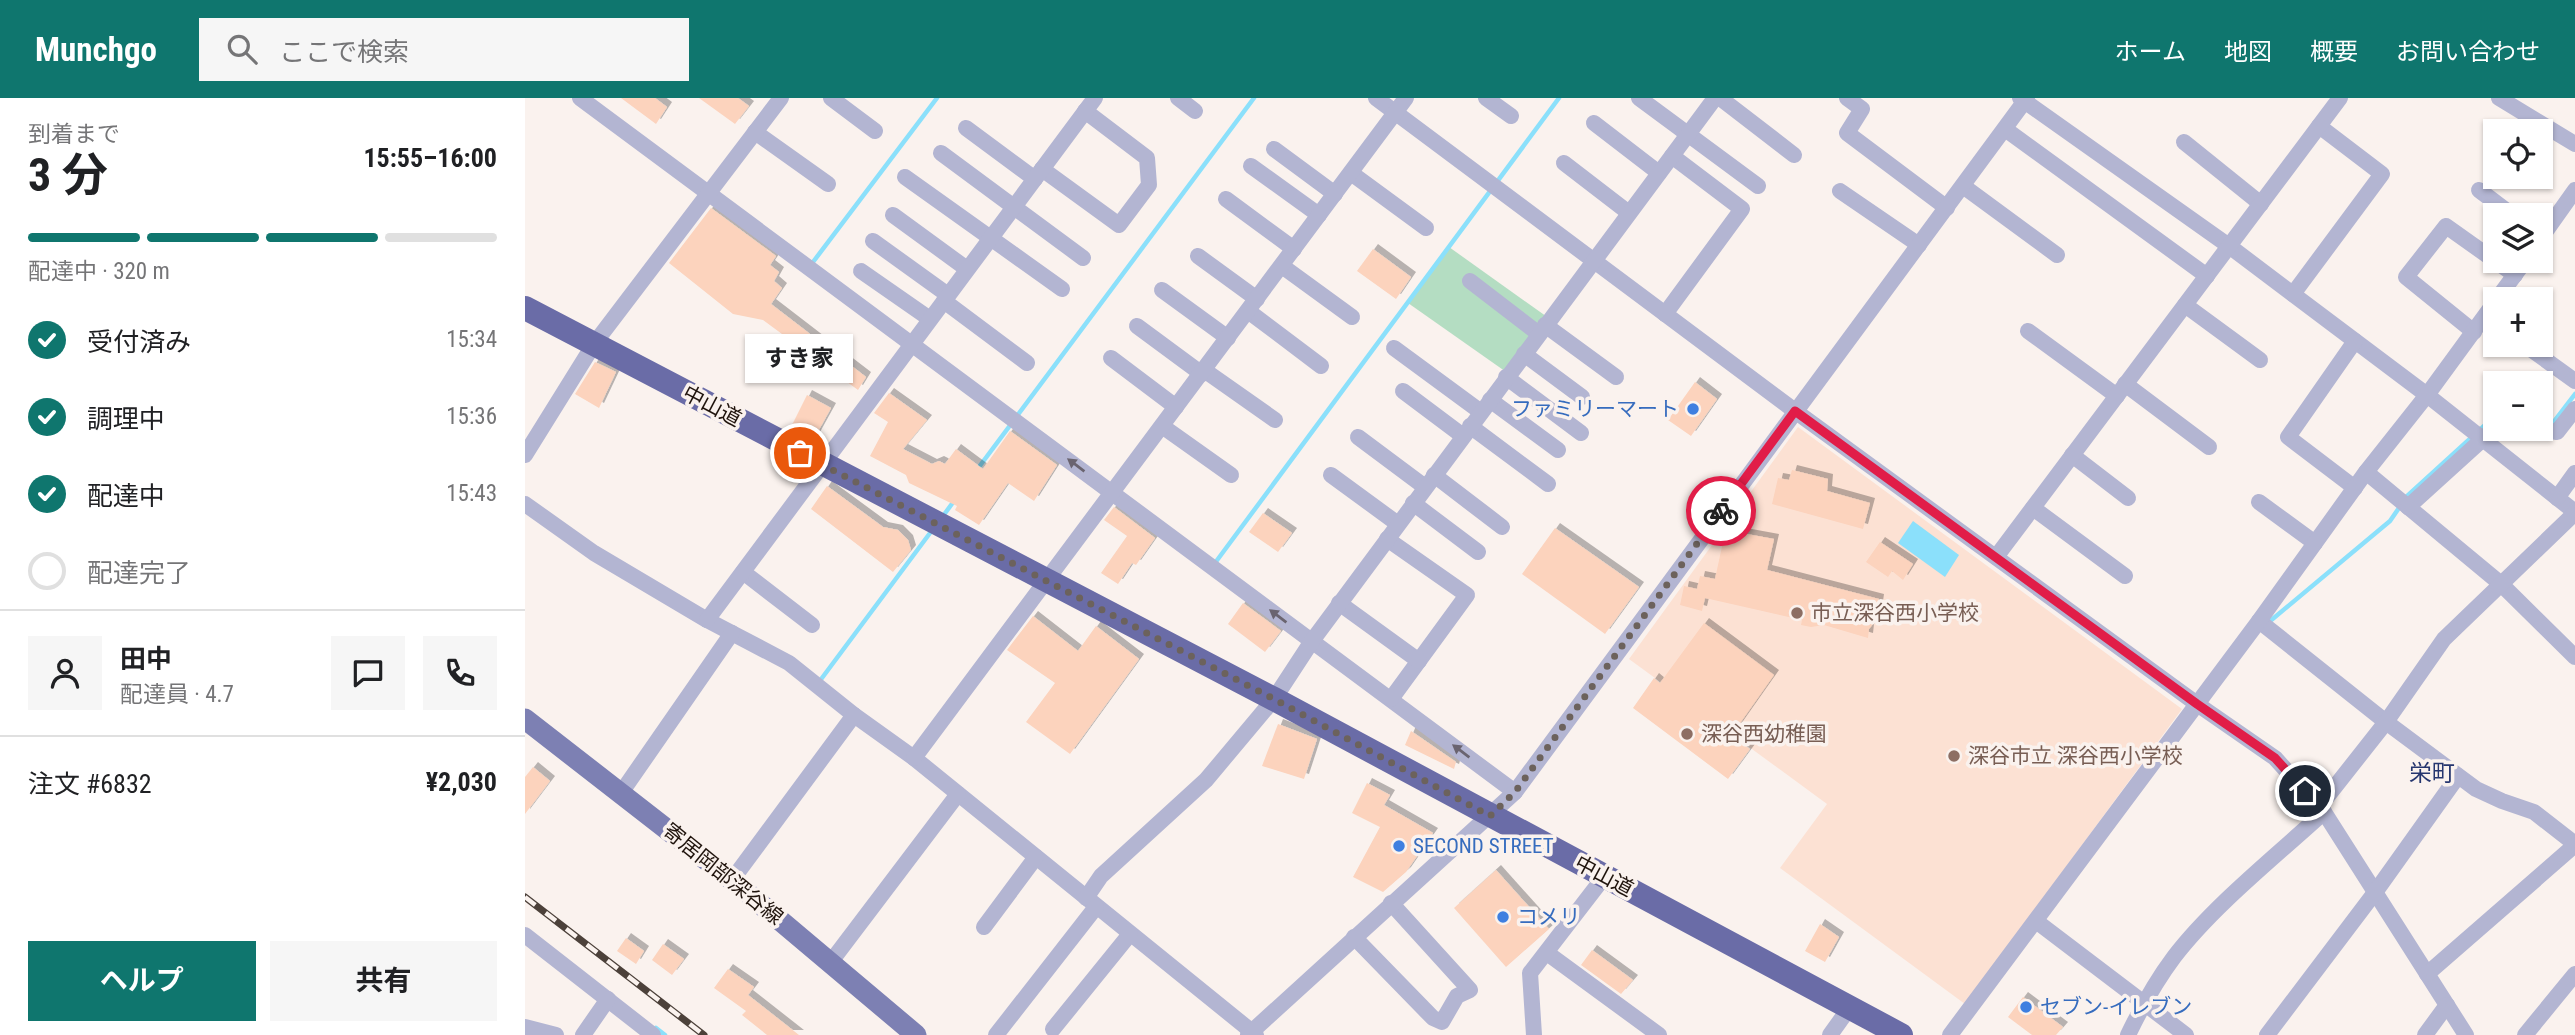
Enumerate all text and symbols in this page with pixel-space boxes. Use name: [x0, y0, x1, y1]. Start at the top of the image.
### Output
search box: [199, 18, 689, 81]
text: Munchgo: [35, 30, 157, 69]
icon: search: [223, 30, 261, 68]
text: ここで検索: [279, 37, 409, 67]
text: ホーム: [2115, 38, 2186, 66]
text: 地図: [2224, 38, 2272, 66]
text: 概要: [2310, 38, 2358, 66]
text: お問い合わせ: [2396, 38, 2540, 66]
map controls: [2483, 119, 2553, 441]
button: locate: [2483, 119, 2553, 189]
text: 到着まで: [28, 121, 120, 148]
text: 15:55–16:00: [363, 143, 497, 173]
text: 3 分: [28, 148, 108, 202]
button: layers: [2483, 203, 2553, 273]
text: 配達中 · 320 m: [28, 258, 170, 285]
button: +: [2483, 287, 2553, 357]
icon: check: [28, 321, 66, 359]
text: 15:34: [446, 326, 497, 353]
text: 受付済み: [87, 327, 191, 357]
callout: すき家: [746, 334, 854, 383]
text: すき家: [765, 345, 834, 372]
button: −: [2483, 371, 2553, 441]
street label: 中山道: [679, 381, 745, 431]
place label: ファミリーマート: [1511, 397, 1679, 421]
icon: check: [28, 398, 66, 436]
marker: ファミリーマート: [1685, 401, 1701, 417]
text: 15:36: [446, 403, 497, 430]
text: 調理中: [87, 404, 165, 434]
pin: [770, 423, 830, 483]
icon: bag: [781, 434, 819, 472]
one-way arrow: [1067, 458, 1085, 472]
icon: check: [28, 475, 66, 513]
courier: [1686, 476, 1756, 546]
text: 15:43: [446, 480, 497, 507]
text: 配達中: [87, 481, 165, 511]
icon: bike: [1702, 492, 1740, 530]
text: 配達完了: [87, 558, 191, 588]
place label: 市立深谷西小学校: [1811, 601, 1979, 625]
marker: 市立深谷西小学校: [1789, 605, 1805, 621]
one-way arrow: [1269, 609, 1287, 623]
button: person: [28, 636, 102, 710]
button: chat: [331, 636, 405, 710]
button: phone: [423, 636, 497, 710]
text: 田中: [120, 644, 172, 674]
text: 配達員 · 4.7: [120, 681, 234, 708]
place label: 深谷西幼稚園: [1701, 722, 1827, 746]
marker: 深谷西幼稚園: [1679, 726, 1695, 742]
one-way arrow: [1452, 744, 1470, 759]
place label: 深谷市立 深谷西小学校: [1968, 744, 2183, 768]
marker: 深谷市立 深谷西小学校: [1946, 748, 1962, 764]
district label: 栄町: [2409, 760, 2455, 787]
pin: [2275, 761, 2335, 821]
text: ¥2,030: [426, 767, 497, 797]
text: 注文 #6832: [28, 769, 152, 799]
icon: home: [2286, 772, 2324, 810]
street label: 寄居岡部深谷線: [658, 818, 788, 930]
place label: SECOND STREET: [1413, 834, 1554, 858]
marker: SECOND STREET: [1391, 838, 1407, 854]
street label: 中山道: [1571, 851, 1637, 901]
place label: コメリ: [1517, 905, 1580, 929]
marker: コメリ: [1495, 909, 1511, 925]
button: ヘルプ: [28, 941, 256, 1021]
button: 共有: [270, 941, 497, 1021]
place label: セブン-イレブン: [2040, 995, 2192, 1019]
marker: セブン-イレブン: [2018, 999, 2034, 1015]

